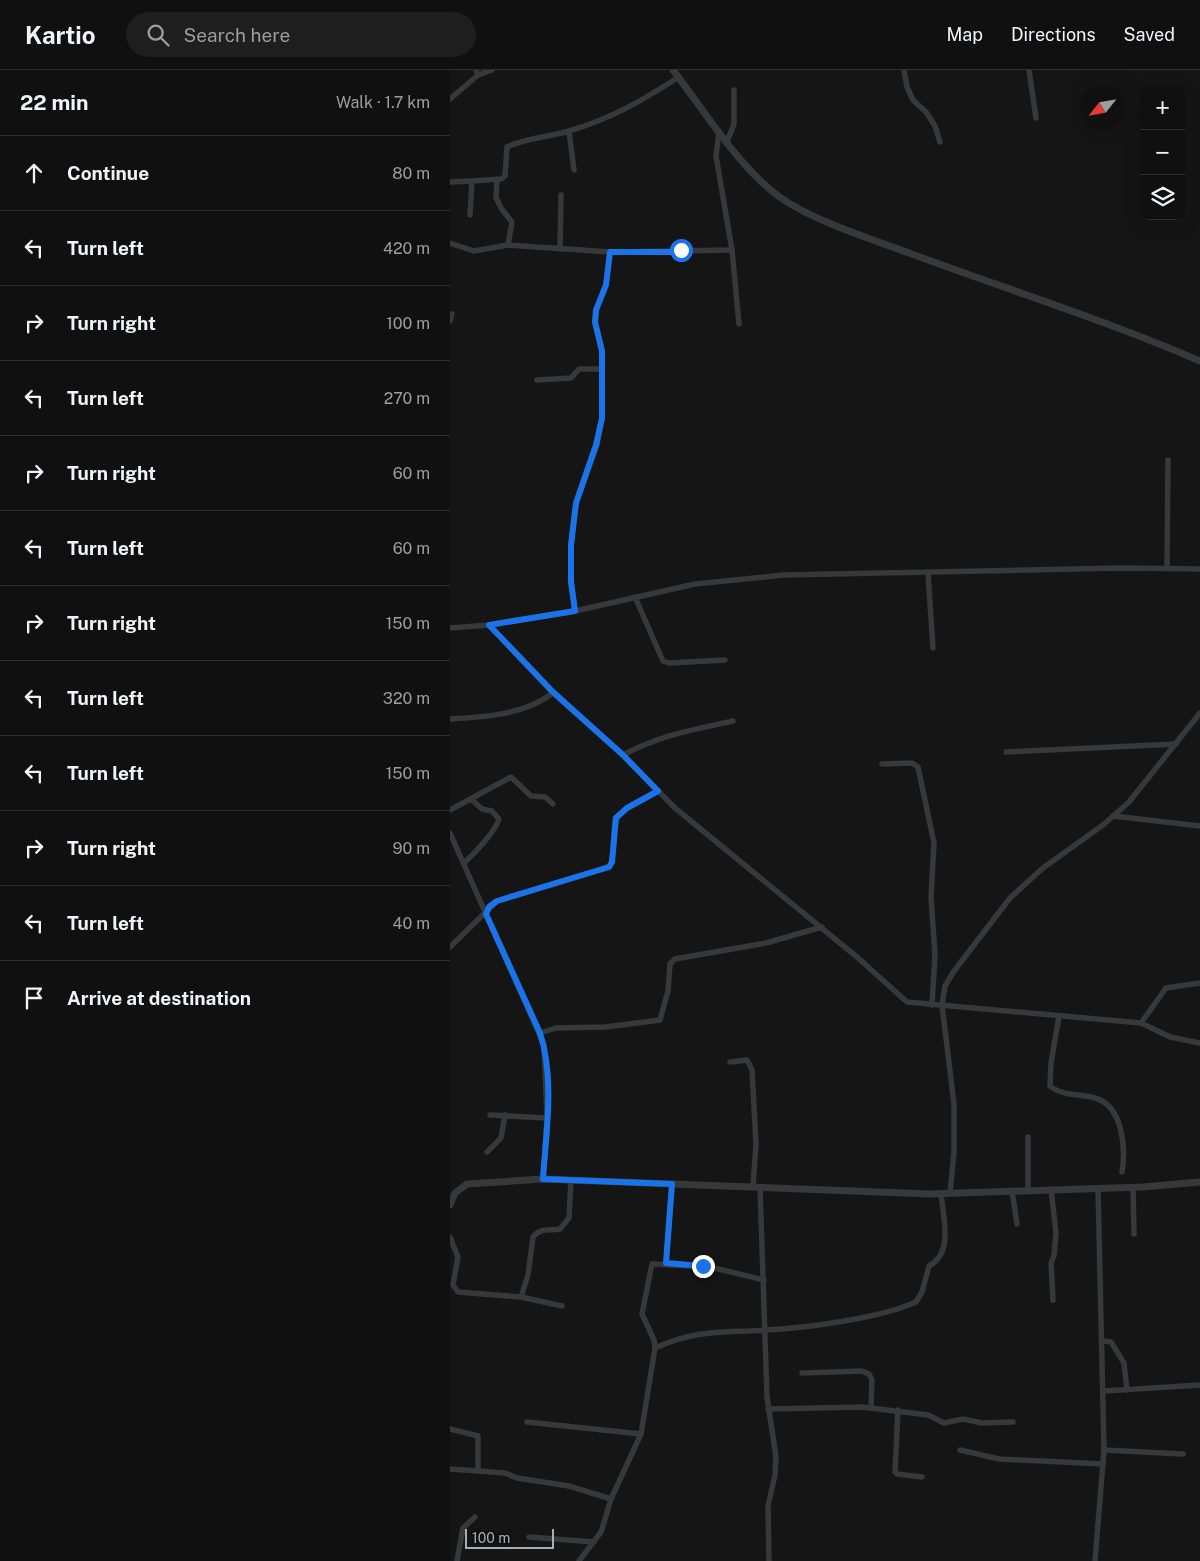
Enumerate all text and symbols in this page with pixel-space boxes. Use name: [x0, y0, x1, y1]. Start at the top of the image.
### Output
search box: [126, 12, 476, 57]
text: Kartio: [25, 21, 96, 49]
icon: search: [144, 21, 172, 49]
text: Search here: [184, 24, 290, 46]
text: Map: [946, 24, 983, 45]
text: Directions: [1011, 24, 1096, 45]
text: Saved: [1124, 24, 1175, 45]
north arrow: [1080, 85, 1125, 130]
map controls: [1140, 85, 1185, 220]
button: +: [1140, 85, 1185, 130]
text: 22 min: [20, 90, 88, 115]
text: Walk · 1.7 km: [336, 93, 430, 112]
button: −: [1140, 130, 1185, 175]
icon: ahead: [20, 159, 48, 187]
text: Continue: [67, 162, 149, 184]
text: 80 m: [392, 164, 430, 183]
button: layers: [1140, 175, 1185, 220]
icon: left: [20, 234, 48, 262]
text: Turn left: [67, 237, 144, 259]
text: 420 m: [383, 239, 430, 258]
route start: [670, 239, 693, 262]
icon: right: [20, 309, 48, 337]
text: Turn right: [67, 312, 156, 334]
text: 100 m: [386, 314, 430, 333]
icon: left: [20, 384, 48, 412]
text: Turn left: [67, 387, 144, 409]
text: 270 m: [384, 389, 430, 408]
icon: right: [20, 459, 48, 487]
text: Turn right: [67, 462, 156, 484]
text: 60 m: [393, 464, 430, 483]
icon: left: [20, 534, 48, 562]
text: Turn left: [67, 537, 144, 559]
text: 60 m: [393, 539, 430, 558]
icon: right: [20, 609, 48, 637]
text: Turn right: [67, 612, 156, 634]
text: 150 m: [386, 614, 430, 633]
icon: left: [20, 684, 48, 712]
text: Turn left: [67, 687, 144, 709]
text: 320 m: [383, 689, 430, 708]
icon: left: [20, 759, 48, 787]
text: Turn left: [67, 762, 144, 784]
text: 150 m: [386, 764, 430, 783]
icon: right: [20, 834, 48, 862]
text: Turn right: [67, 837, 156, 859]
text: 90 m: [393, 839, 430, 858]
icon: left: [20, 909, 48, 937]
text: Turn left: [67, 912, 144, 934]
text: 40 m: [392, 914, 430, 933]
icon: arrive: [20, 984, 48, 1012]
text: Arrive at destination: [67, 987, 251, 1009]
route end: [692, 1255, 715, 1278]
scale bar: [465, 1526, 554, 1549]
text: 100 m: [472, 1530, 510, 1546]

